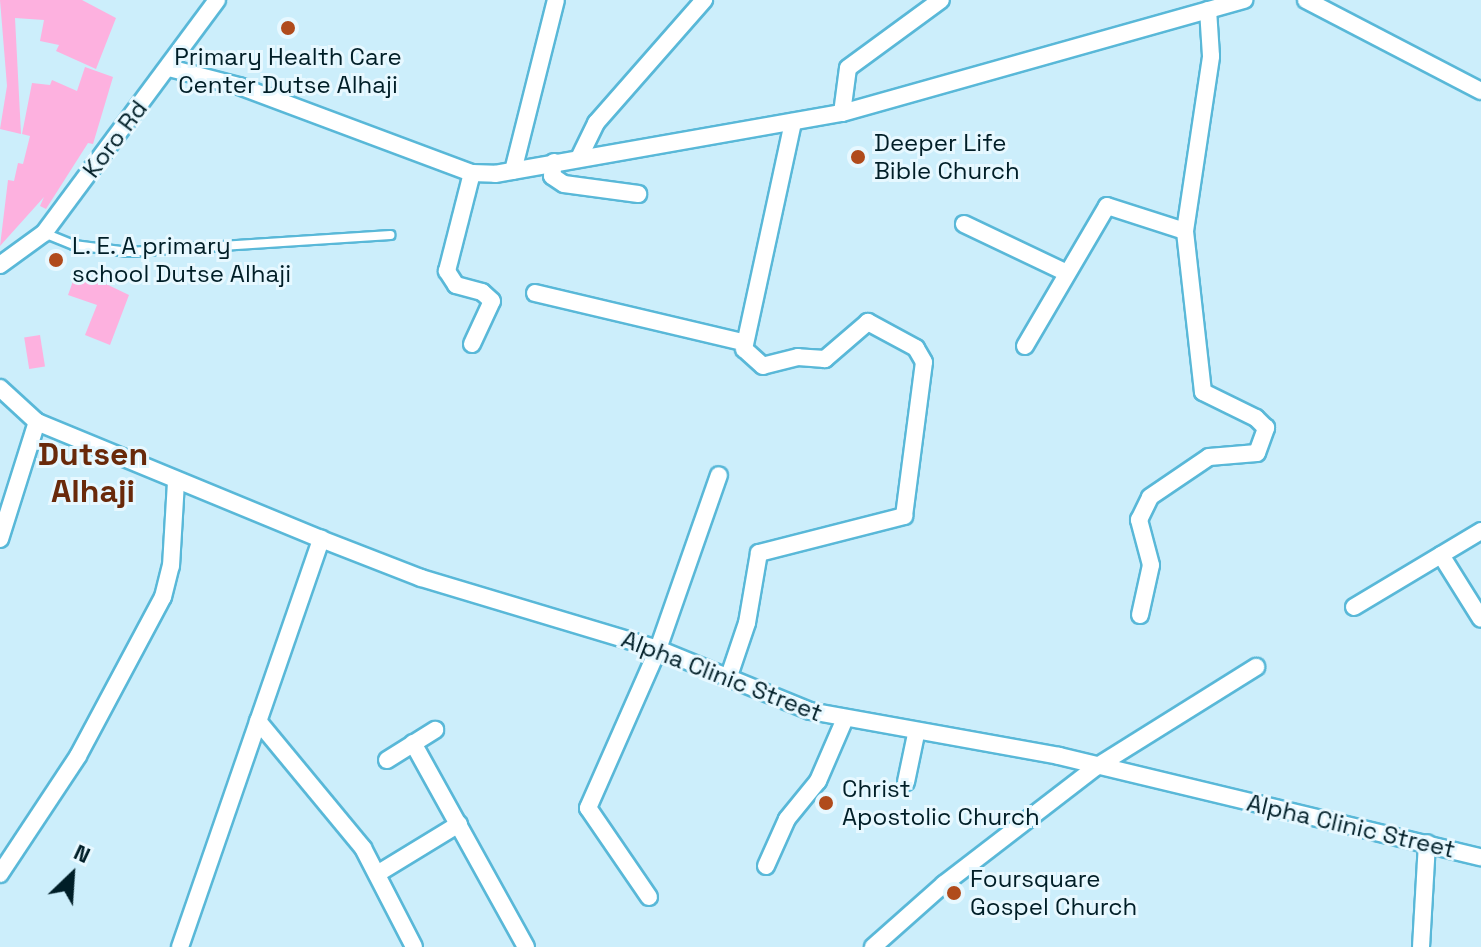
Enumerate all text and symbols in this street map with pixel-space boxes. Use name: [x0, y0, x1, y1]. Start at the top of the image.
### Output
marker: Primary Health Care Center Dutse Alhaji: [277, 17, 299, 39]
place label: Primary Health Care Center Dutse Alhaji: [174, 43, 402, 99]
street label: Koro Rd: [77, 95, 153, 183]
place label: Deeper Life Bible Church: [874, 129, 1020, 185]
marker: Deeper Life Bible Church: [849, 148, 867, 166]
place label: L. E. A primary school Dutse Alhaji: [72, 232, 291, 288]
marker: L. E. A primary school Dutse Alhaji: [47, 251, 65, 269]
district label: Dutsen Alhaji: [38, 436, 148, 511]
street label: Alpha Clinic Street: [618, 624, 826, 728]
place label: Christ Apostolic Church: [842, 775, 1040, 831]
street label: Alpha Clinic Street: [1244, 788, 1458, 864]
marker: Christ Apostolic Church: [817, 794, 835, 812]
north arrow: [32, 835, 112, 915]
text: N: [70, 837, 95, 869]
place label: Foursquare Gospel Church: [970, 865, 1137, 921]
marker: Foursquare Gospel Church: [945, 884, 963, 902]

